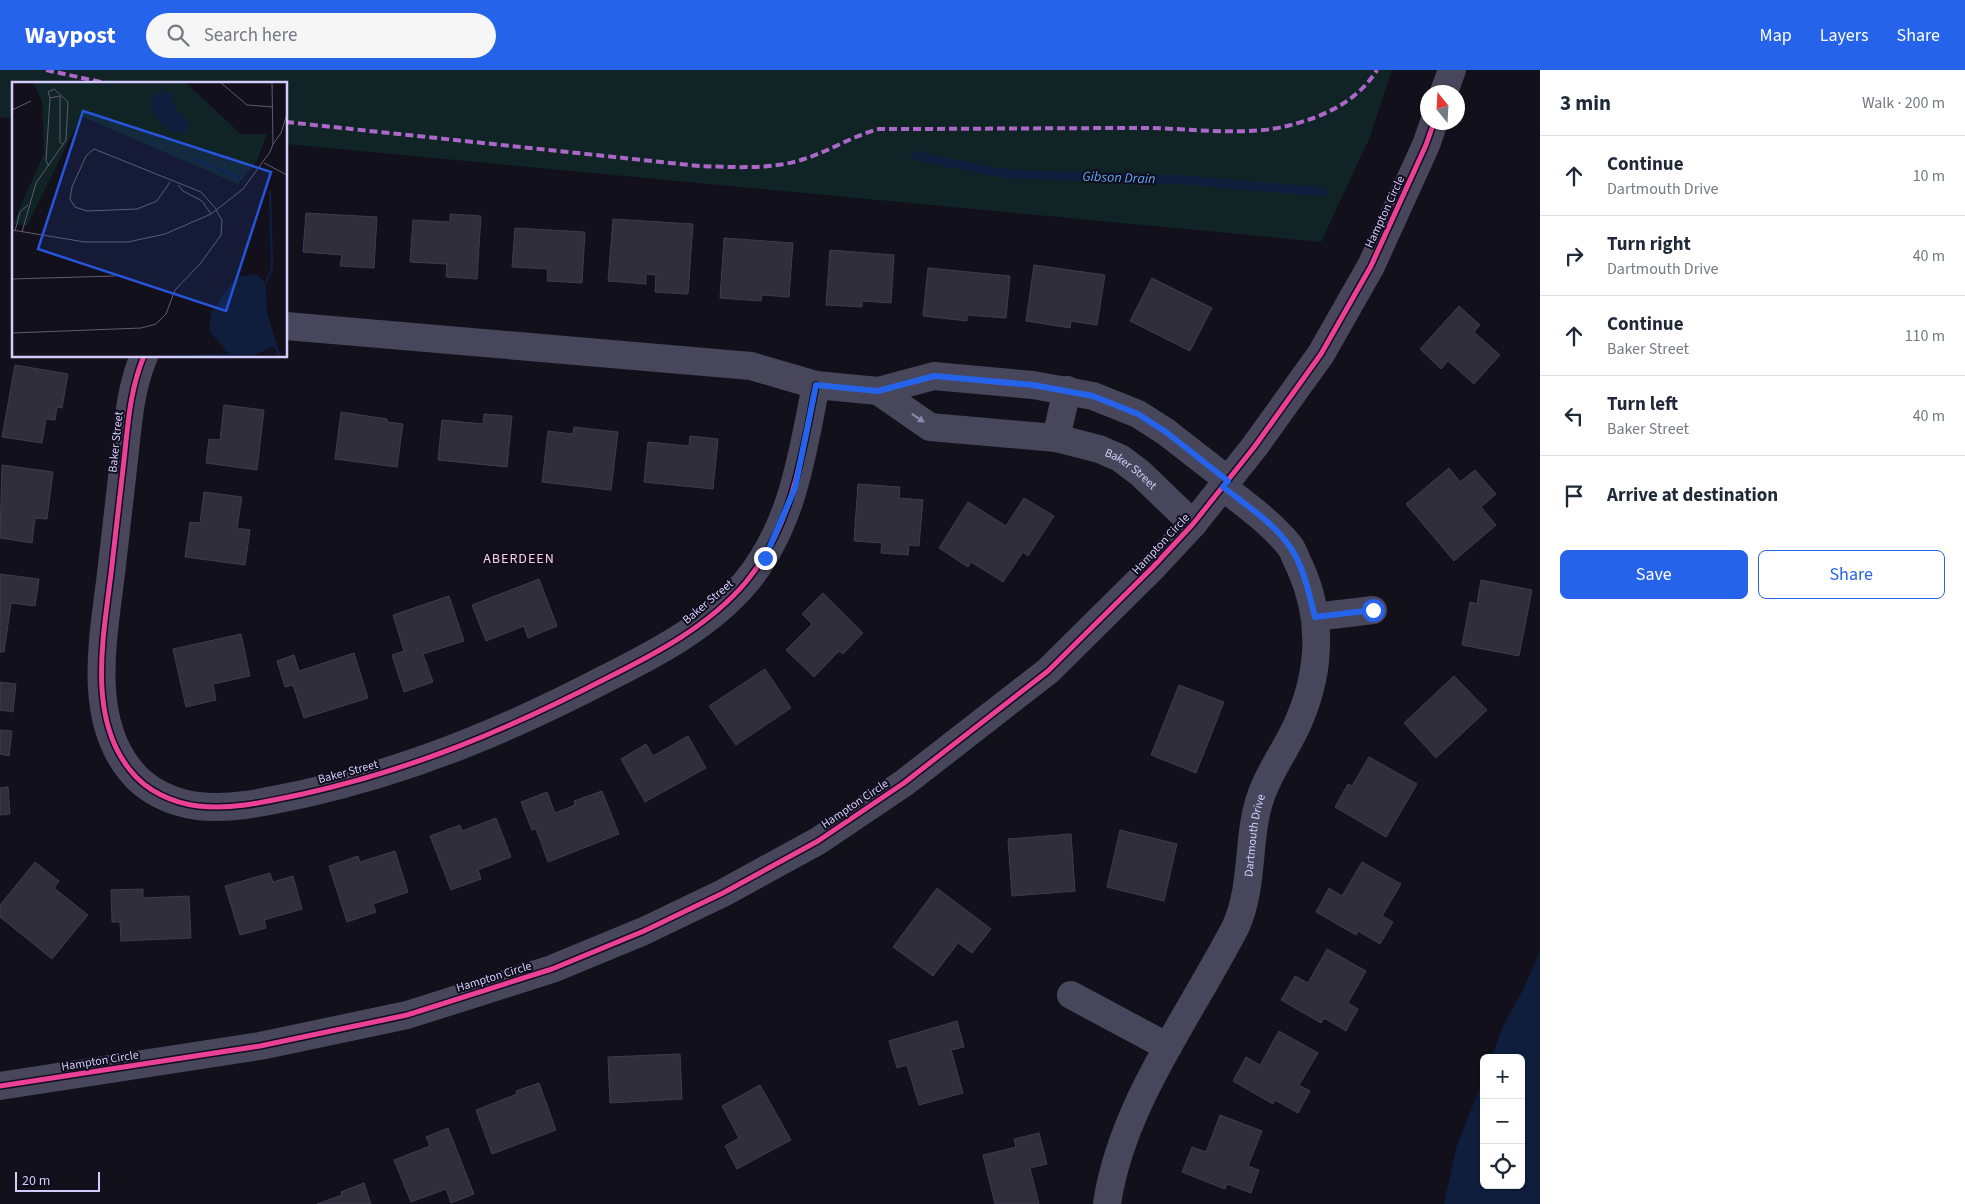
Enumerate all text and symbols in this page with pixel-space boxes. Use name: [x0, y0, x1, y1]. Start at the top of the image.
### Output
search box: [146, 13, 496, 58]
text: Waypost: [25, 18, 116, 53]
icon: search: [164, 21, 192, 49]
text: Search here: [204, 22, 297, 49]
text: Map: [1760, 23, 1792, 48]
text: Layers: [1820, 23, 1869, 48]
text: Share: [1897, 23, 1940, 48]
inset map: [12, 82, 288, 358]
north arrow: [1420, 85, 1465, 130]
text: 3 min: [1560, 88, 1611, 118]
text: Walk · 200 m: [1862, 92, 1945, 114]
text: Continue: [1607, 151, 1684, 178]
icon: ahead: [1560, 162, 1588, 190]
text: 10 m: [1913, 165, 1945, 187]
water label: Gibson Drain: [1082, 167, 1156, 189]
street label: Hampton Circle: [1361, 173, 1409, 251]
text: Dartmouth Drive: [1607, 178, 1719, 200]
text: Turn right: [1607, 231, 1691, 258]
icon: right: [1560, 242, 1588, 270]
text: 40 m: [1913, 245, 1945, 267]
text: Dartmouth Drive: [1607, 258, 1719, 280]
text: Continue: [1607, 311, 1684, 338]
icon: ahead: [1560, 322, 1588, 350]
text: 110 m: [1905, 325, 1945, 347]
text: Baker Street: [1607, 338, 1689, 360]
text: Turn left: [1607, 391, 1678, 418]
icon: left: [1560, 402, 1588, 430]
text: 40 m: [1913, 405, 1945, 427]
street label: Baker Street: [104, 411, 128, 473]
one-way arrow: [911, 413, 925, 423]
text: Baker Street: [1607, 418, 1689, 440]
street label: Baker Street: [1102, 444, 1161, 494]
icon: arrive: [1560, 482, 1588, 510]
text: Arrive at destination: [1607, 482, 1778, 509]
street label: Hampton Circle: [1128, 510, 1194, 578]
route end: [754, 547, 777, 570]
district label: ABERDEEN: [483, 549, 555, 569]
button: Save: [1560, 550, 1748, 599]
button: Share: [1758, 550, 1945, 599]
street label: Baker Street: [679, 576, 737, 628]
route start: [1362, 599, 1385, 622]
street label: Baker Street: [316, 756, 380, 788]
street label: Hampton Circle: [818, 775, 892, 833]
street label: Dartmouth Drive: [1240, 792, 1270, 878]
street label: Hampton Circle: [454, 957, 534, 997]
street label: Hampton Circle: [60, 1046, 140, 1075]
map controls: [1480, 1054, 1525, 1189]
button: +: [1480, 1054, 1525, 1099]
button: −: [1480, 1099, 1525, 1144]
button: locate: [1480, 1144, 1525, 1189]
scale bar: [15, 1169, 100, 1192]
text: 20 m: [22, 1171, 50, 1191]

